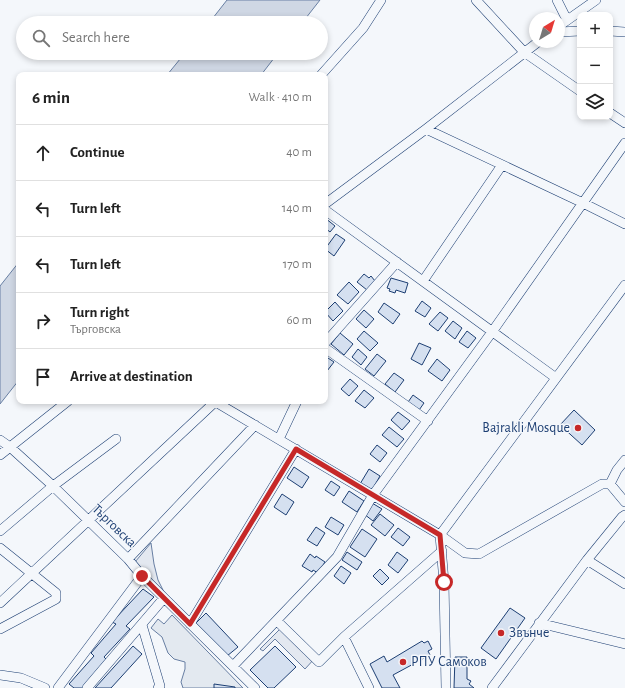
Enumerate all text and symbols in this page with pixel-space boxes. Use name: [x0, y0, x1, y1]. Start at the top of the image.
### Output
north arrow: [529, 12, 565, 48]
map controls: [577, 12, 613, 120]
button: +: [577, 12, 613, 48]
search box: [16, 16, 328, 60]
icon: search: [30, 27, 52, 49]
text: Search here: [62, 30, 130, 45]
button: −: [577, 48, 613, 84]
button: layers: [577, 84, 613, 120]
text: 6 min: [32, 89, 70, 106]
text: Walk · 410 m: [249, 91, 312, 104]
icon: ahead: [32, 142, 54, 164]
text: Continue: [70, 145, 125, 160]
text: 40 m: [286, 146, 312, 159]
icon: left: [32, 198, 54, 220]
text: Turn left: [70, 201, 121, 216]
text: 140 m: [282, 202, 312, 215]
icon: left: [32, 254, 54, 276]
text: Turn left: [70, 257, 121, 272]
text: 170 m: [283, 258, 312, 271]
text: Turn right: [70, 305, 129, 320]
icon: right: [32, 310, 54, 332]
text: 60 m: [286, 314, 312, 327]
text: Търговска: [70, 323, 121, 336]
icon: arrive: [32, 366, 54, 388]
text: Arrive at destination: [70, 369, 193, 384]
place label: Bajrakli Mosque: [482, 421, 570, 435]
marker: Bajrakli Mosque: [573, 423, 583, 433]
street label: Търговска: [89, 502, 139, 551]
route end: [133, 567, 151, 585]
route start: [435, 573, 453, 591]
place label: Звънче: [509, 626, 549, 640]
marker: Звънче: [496, 628, 506, 638]
place label: РПУ Самоков: [411, 655, 487, 669]
marker: РПУ Самоков: [398, 657, 408, 667]

